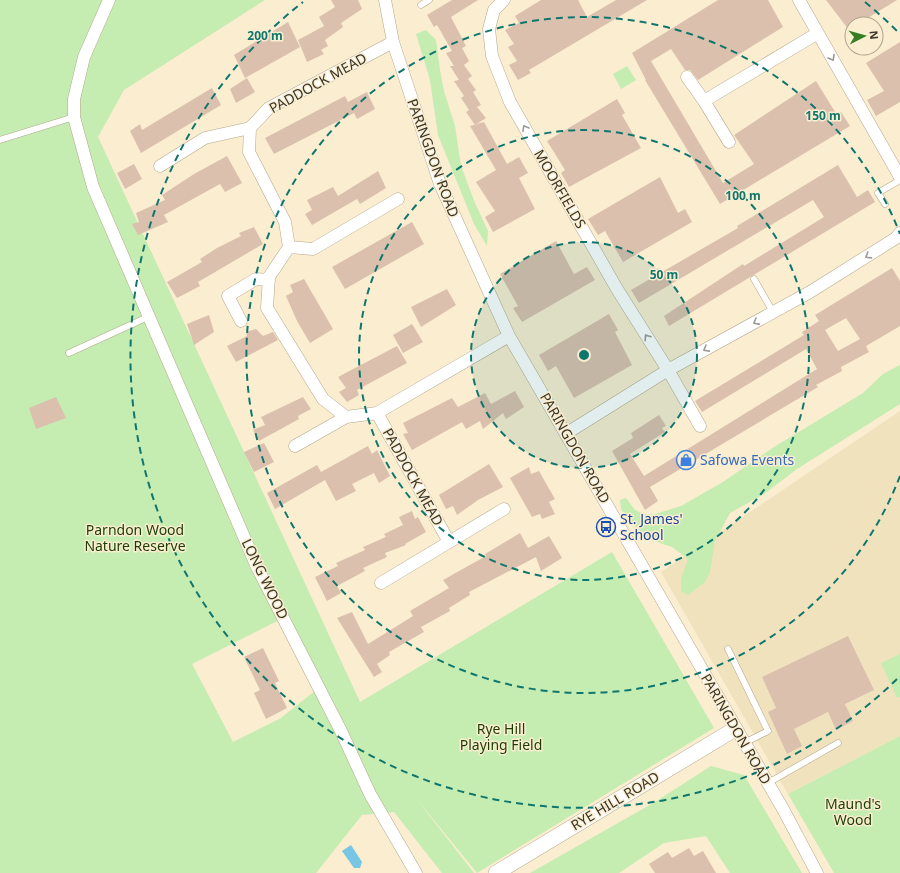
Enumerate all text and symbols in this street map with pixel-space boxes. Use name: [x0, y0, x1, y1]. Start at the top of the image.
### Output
north arrow: [844, 16, 884, 56]
text: 200 m: [247, 27, 283, 44]
text: N: [867, 30, 882, 40]
street label: PADDOCK MEAD: [266, 48, 370, 117]
one-way arrow: [828, 54, 835, 61]
street label: PARINGDON ROAD: [403, 96, 464, 220]
text: 150 m: [805, 107, 841, 124]
one-way arrow: [522, 125, 529, 132]
street label: MOORFIELDS: [530, 146, 591, 232]
text: 100 m: [725, 187, 761, 204]
one-way arrow: [865, 251, 872, 258]
text: 50 m: [650, 266, 678, 283]
one-way arrow: [753, 317, 760, 324]
one-way arrow: [645, 334, 652, 341]
one-way arrow: [703, 345, 710, 352]
centre of rings: [577, 348, 591, 362]
street label: PARINGDON ROAD: [536, 389, 615, 507]
street label: PADDOCK MEAD: [379, 425, 448, 529]
shop icon: Safowa Events: [675, 449, 697, 471]
place label: Safowa Events: [700, 450, 795, 469]
place label: St. James' School: [620, 509, 683, 544]
bus stop icon: St. James' School: [595, 516, 617, 538]
park label: Parndon Wood Nature Reserve: [84, 520, 186, 555]
street label: LONG WOOD: [238, 535, 293, 622]
street label: PARINGDON ROAD: [697, 670, 776, 788]
park label: Rye Hill Playing Field: [460, 719, 542, 754]
street label: RYE HILL ROAD: [567, 767, 663, 834]
park label: Maund's Wood: [825, 794, 881, 829]

